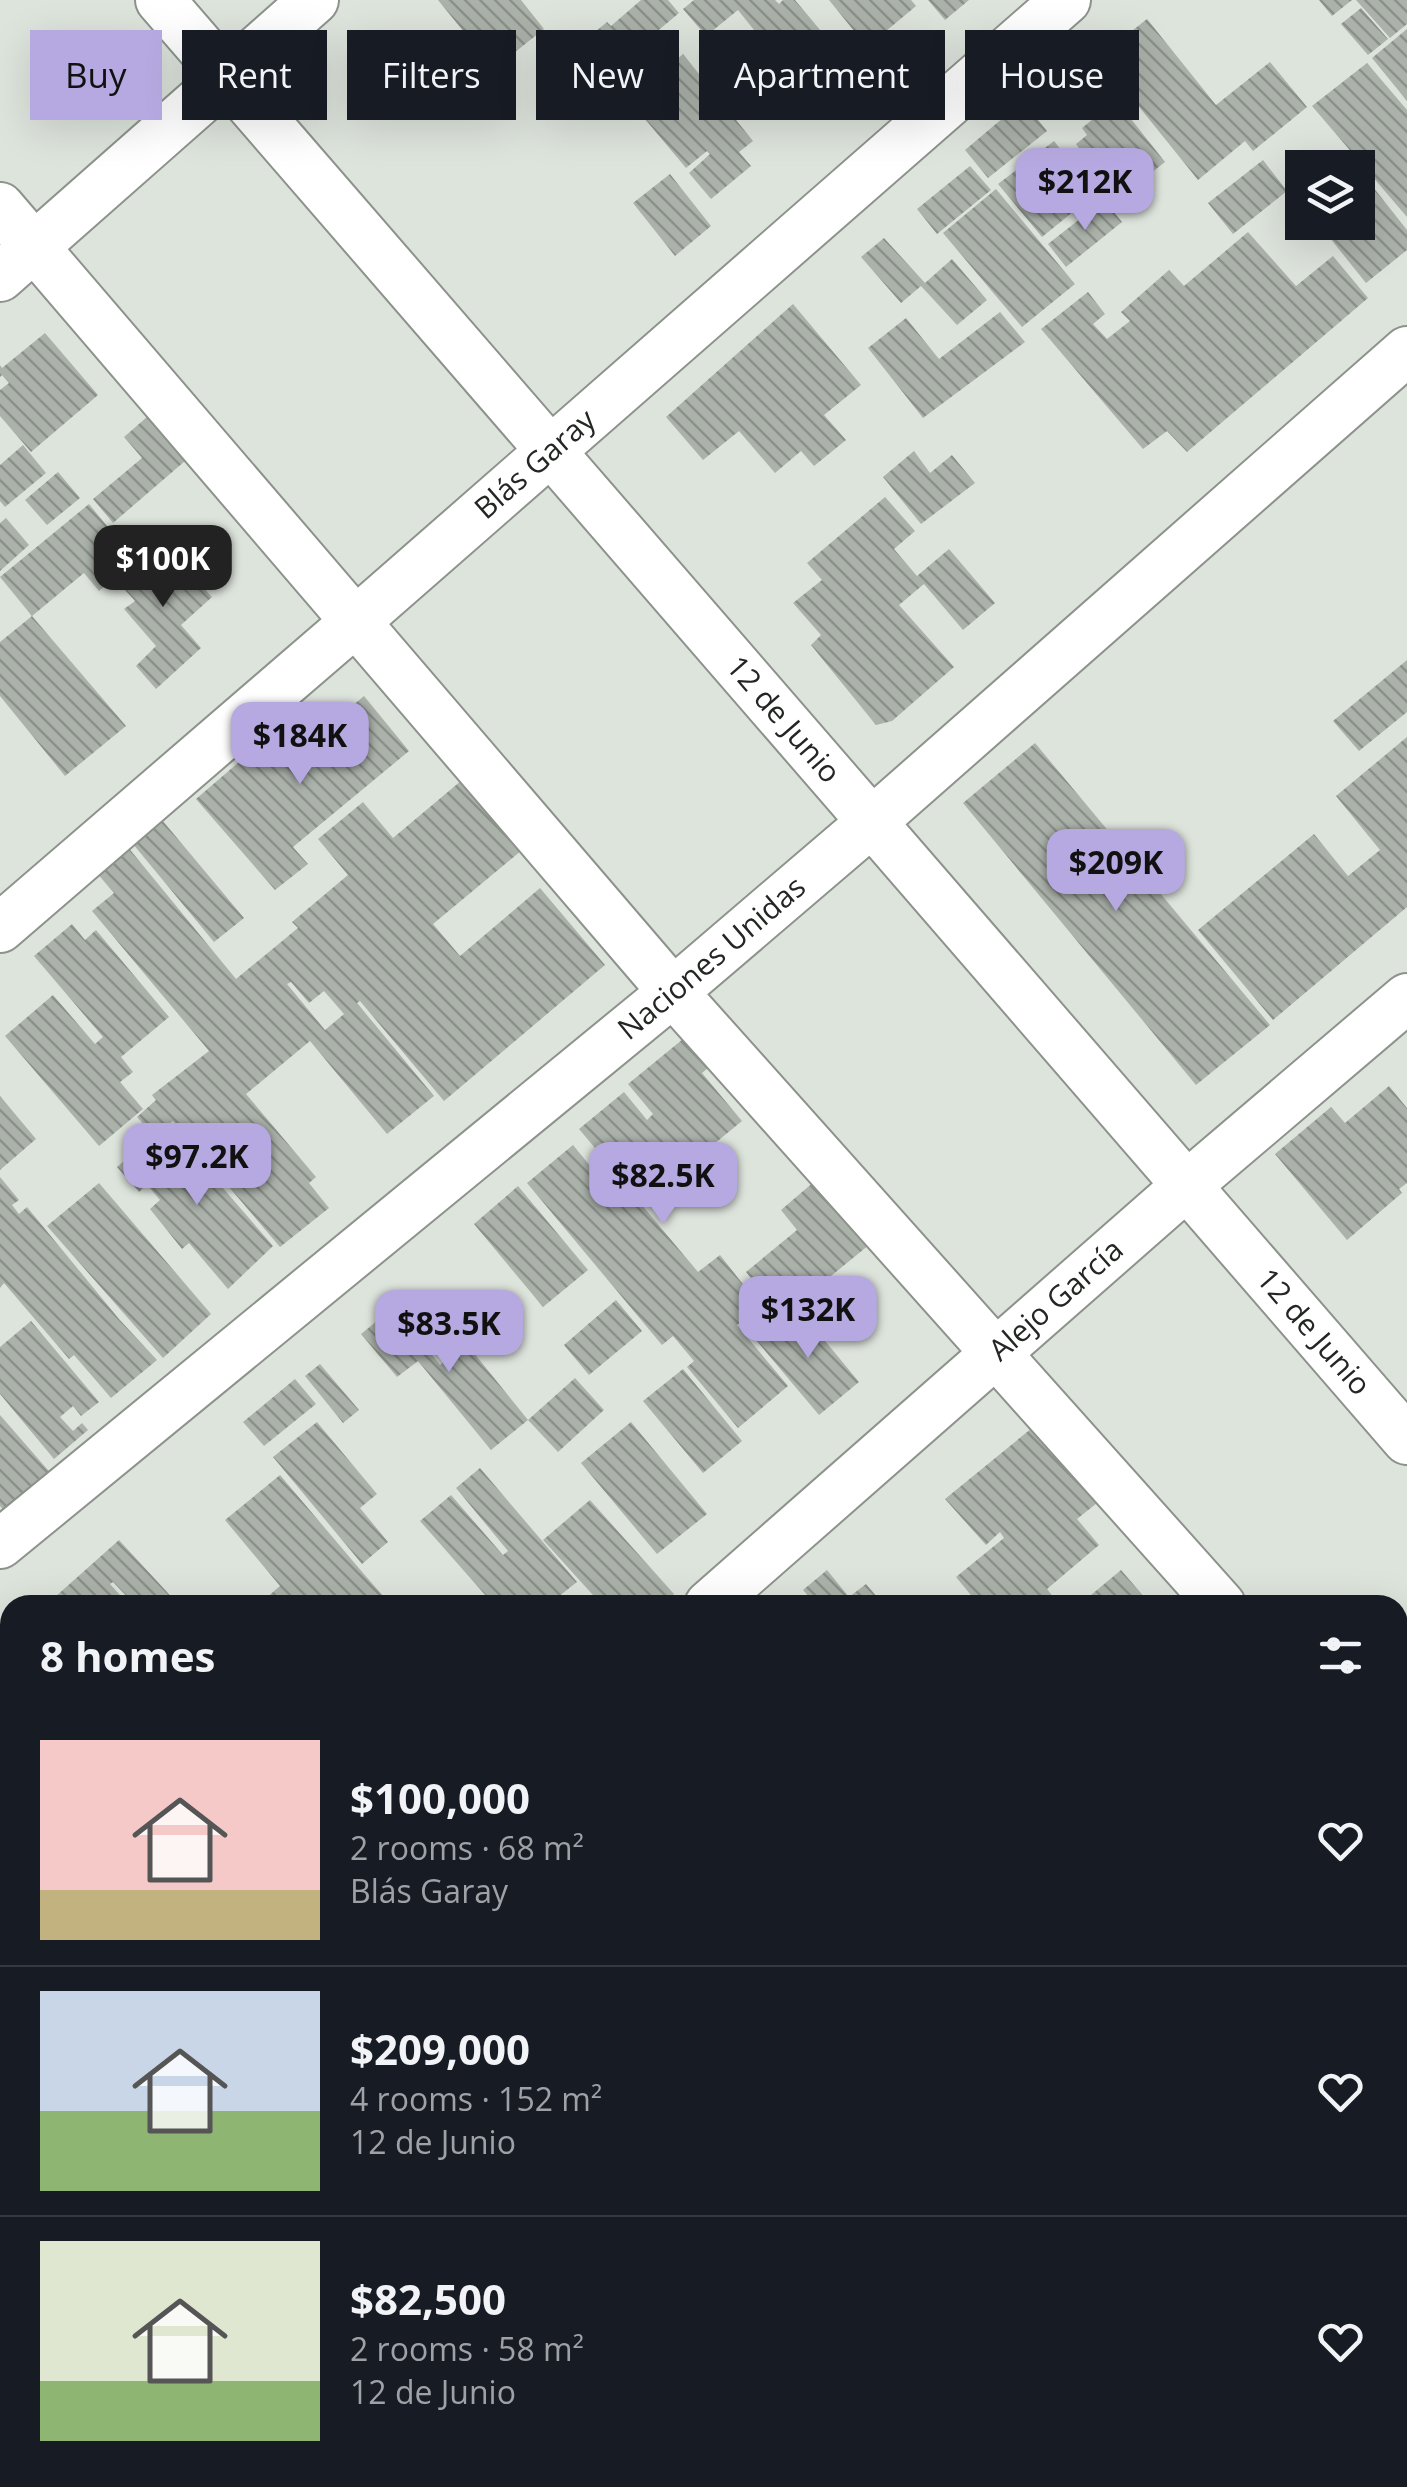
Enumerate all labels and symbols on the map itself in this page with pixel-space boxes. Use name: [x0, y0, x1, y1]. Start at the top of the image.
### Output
pin: $212K: [1015, 148, 1155, 233]
street label: Blás Garay: [465, 398, 604, 528]
pin: $100K: [93, 525, 233, 610]
street label: 12 de Junio: [718, 646, 851, 791]
pin: $184K: [230, 702, 370, 787]
pin: $209K: [1046, 829, 1186, 914]
street label: Naciones Unidas: [609, 866, 813, 1048]
pin: $97.2K: [116, 1123, 278, 1208]
pin: $82.5K: [582, 1142, 744, 1227]
street label: Alejo García: [979, 1229, 1131, 1369]
street label: 12 de Junio: [1248, 1259, 1381, 1403]
pin: $132K: [738, 1276, 878, 1361]
pin: $83.5K: [368, 1290, 530, 1375]

